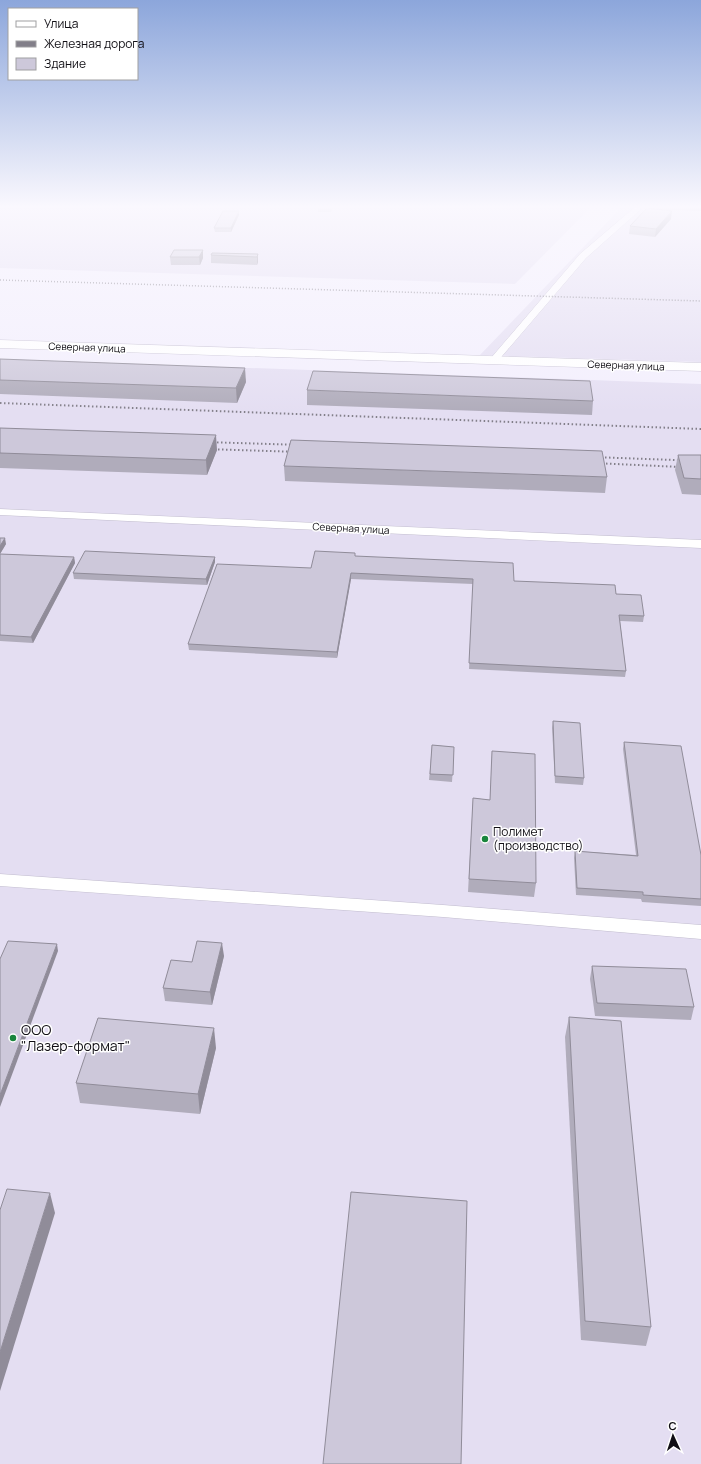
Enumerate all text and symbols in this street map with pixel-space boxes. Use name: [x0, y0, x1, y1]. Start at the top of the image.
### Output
legend: [8, 8, 138, 80]
text: Улица: [44, 15, 78, 32]
text: Железная дорога: [44, 35, 144, 52]
text: Здание: [44, 55, 86, 72]
street label: Северная улица: [48, 339, 126, 355]
street label: Северная улица: [587, 357, 665, 373]
street label: Северная улица: [312, 519, 390, 537]
place label: Полимет (производство): [493, 823, 583, 854]
marker: Полимет (производство): [480, 834, 490, 844]
place label: ООО "Лазер-формат": [21, 1020, 130, 1055]
marker: ООО "Лазер-формат": [8, 1033, 18, 1043]
north arrow: [653, 1416, 693, 1456]
text: С: [668, 1418, 677, 1433]

